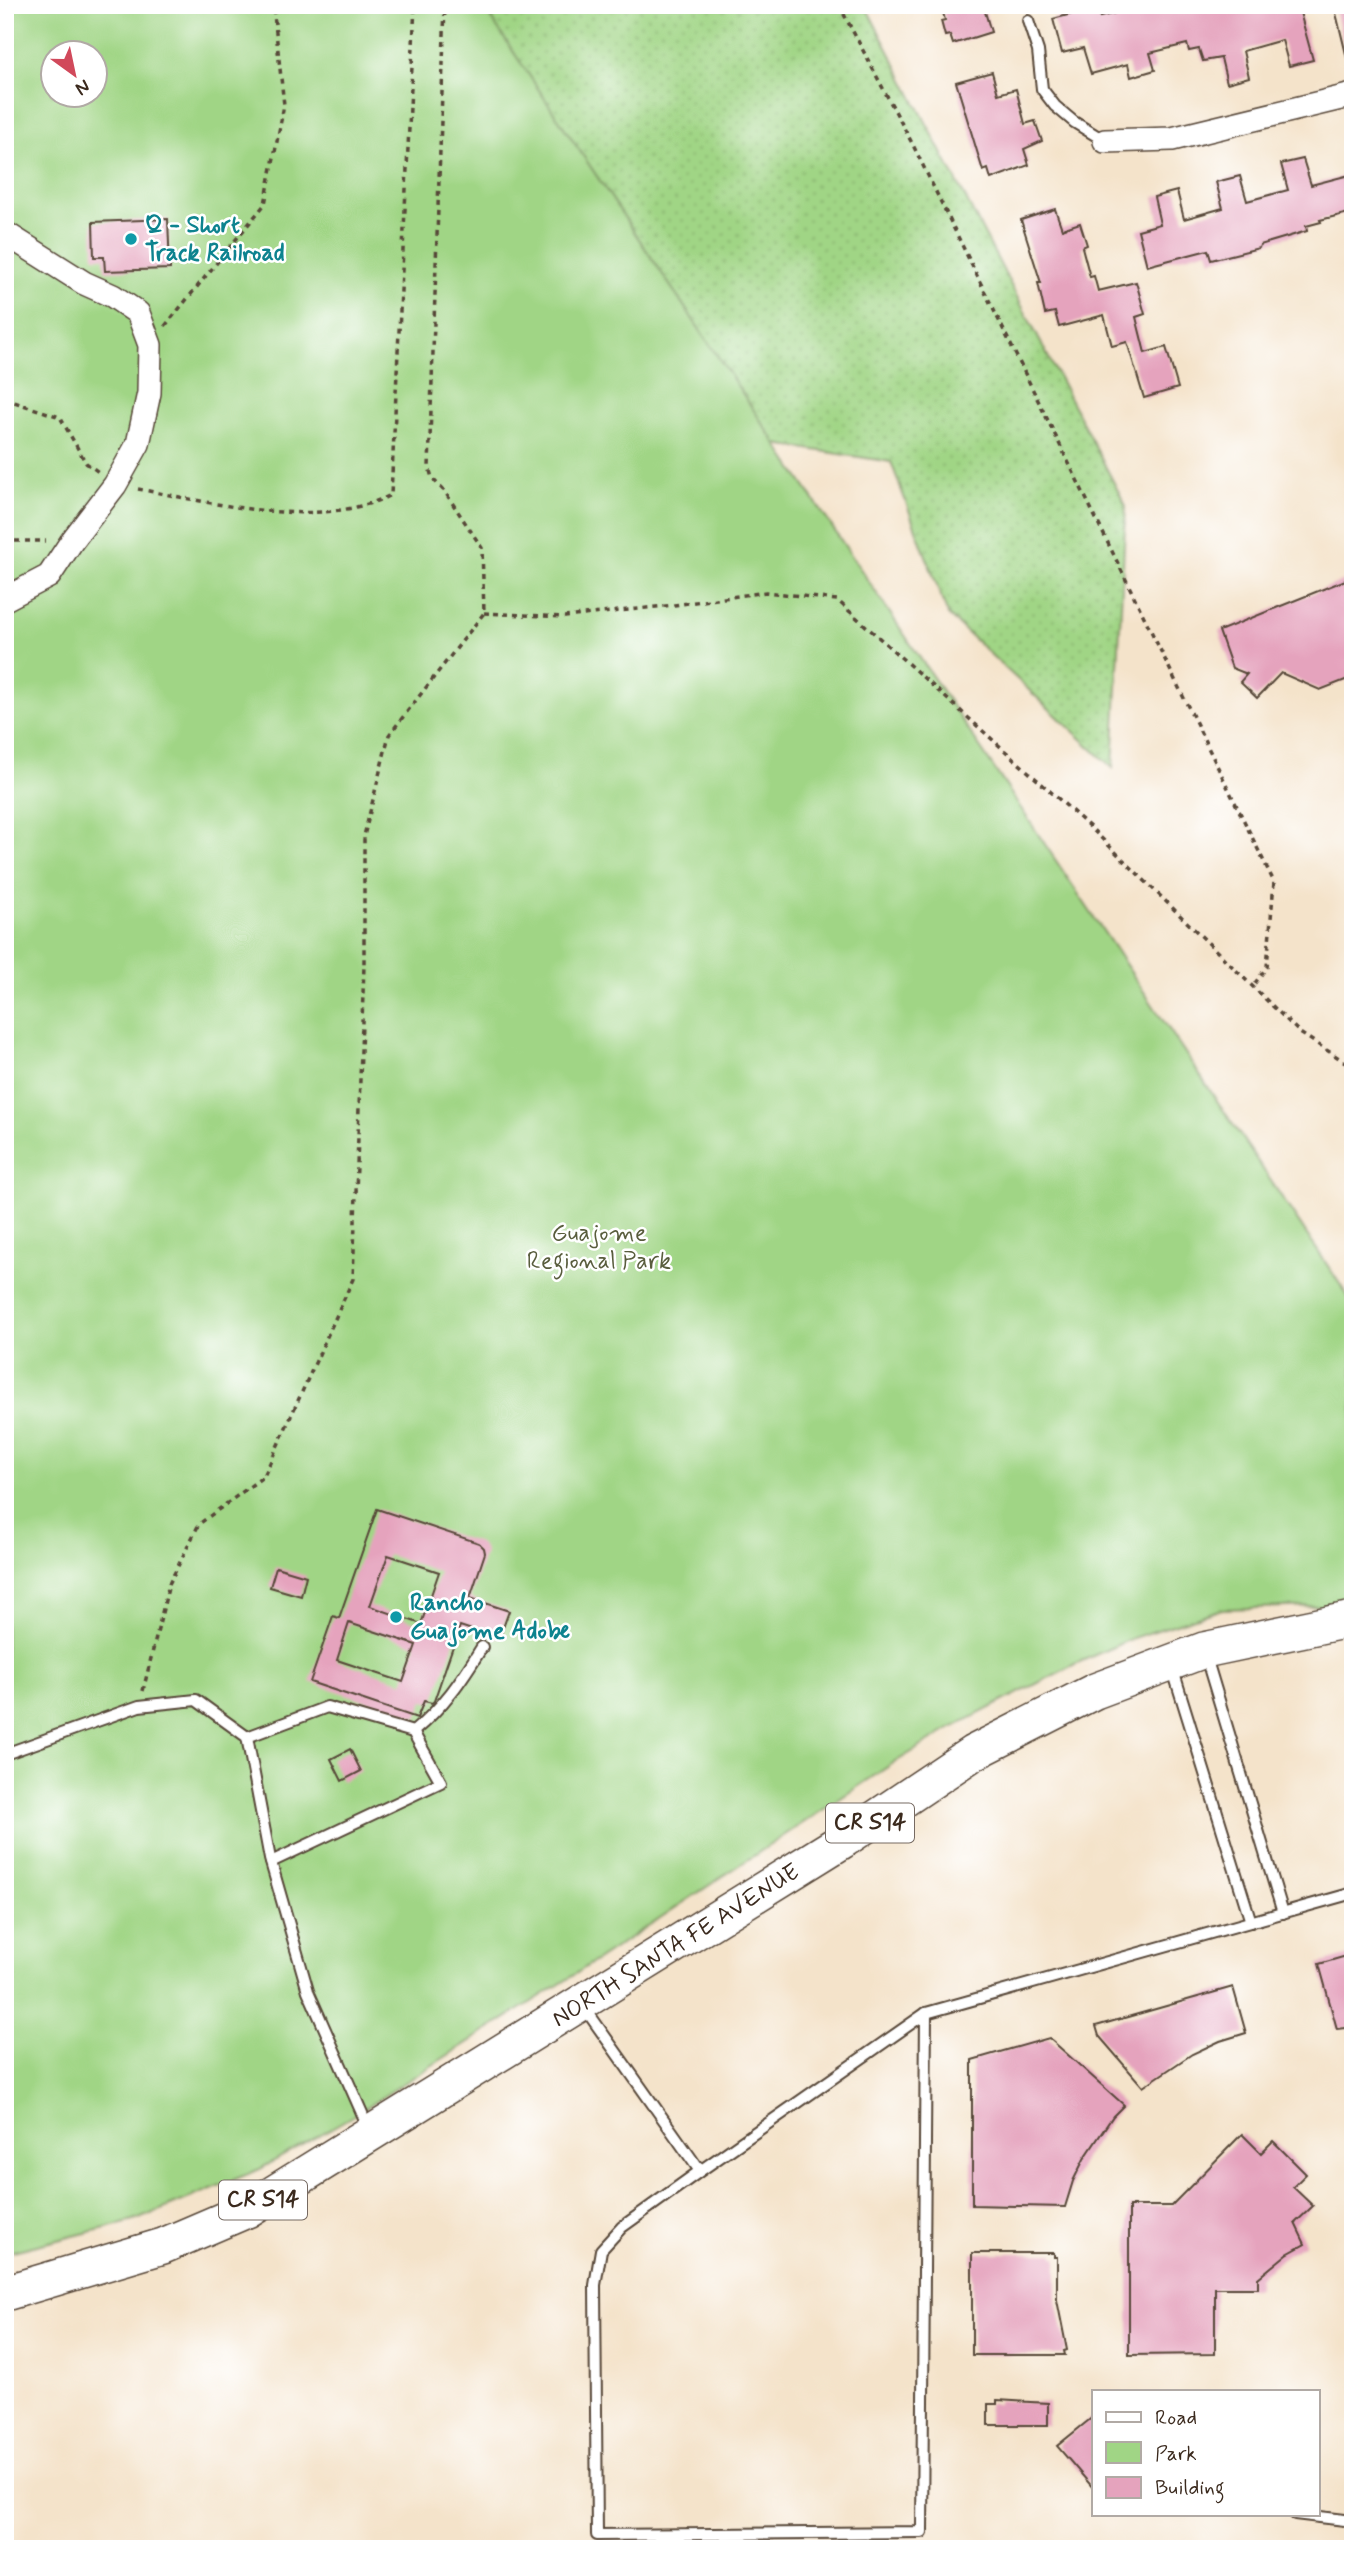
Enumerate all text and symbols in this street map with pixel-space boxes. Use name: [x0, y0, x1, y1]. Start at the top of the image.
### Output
north arrow: [38, 38, 108, 108]
text: N: [70, 73, 95, 101]
place label: Q - Short Track Railroad: [145, 210, 285, 269]
marker: Q - Short Track Railroad: [123, 231, 139, 247]
park label: Guajome Regional Park: [527, 1218, 671, 1280]
place label: Rancho Guajome Adobe: [410, 1588, 571, 1647]
marker: Rancho Guajome Adobe: [388, 1609, 404, 1625]
road number: CR S14: [826, 1804, 914, 1842]
street label: NORTH SANTA FE AVENUE: [546, 1857, 806, 2035]
road number: CR S14: [219, 2180, 307, 2220]
legend: [1092, 2390, 1320, 2516]
text: Road: [1155, 2404, 1197, 2432]
text: Park: [1155, 2440, 1197, 2468]
text: Building: [1155, 2474, 1225, 2504]

